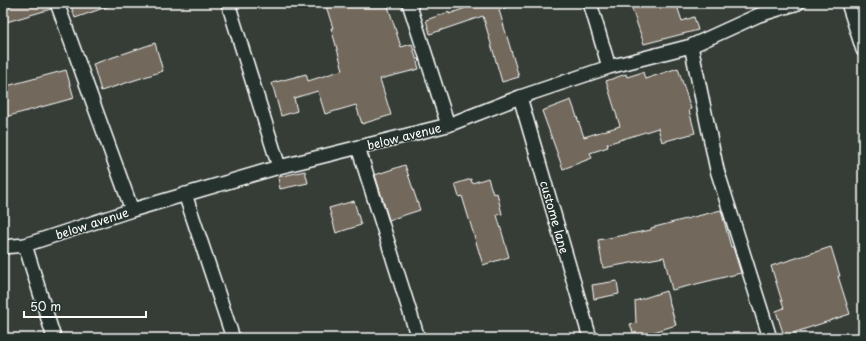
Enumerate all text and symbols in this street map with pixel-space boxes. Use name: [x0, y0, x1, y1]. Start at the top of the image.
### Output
street label: below avenue: [365, 118, 443, 154]
street label: custome lane: [536, 178, 574, 256]
street label: below avenue: [53, 203, 131, 243]
scale bar: [24, 293, 146, 319]
text: 50 m: [30, 297, 61, 315]

